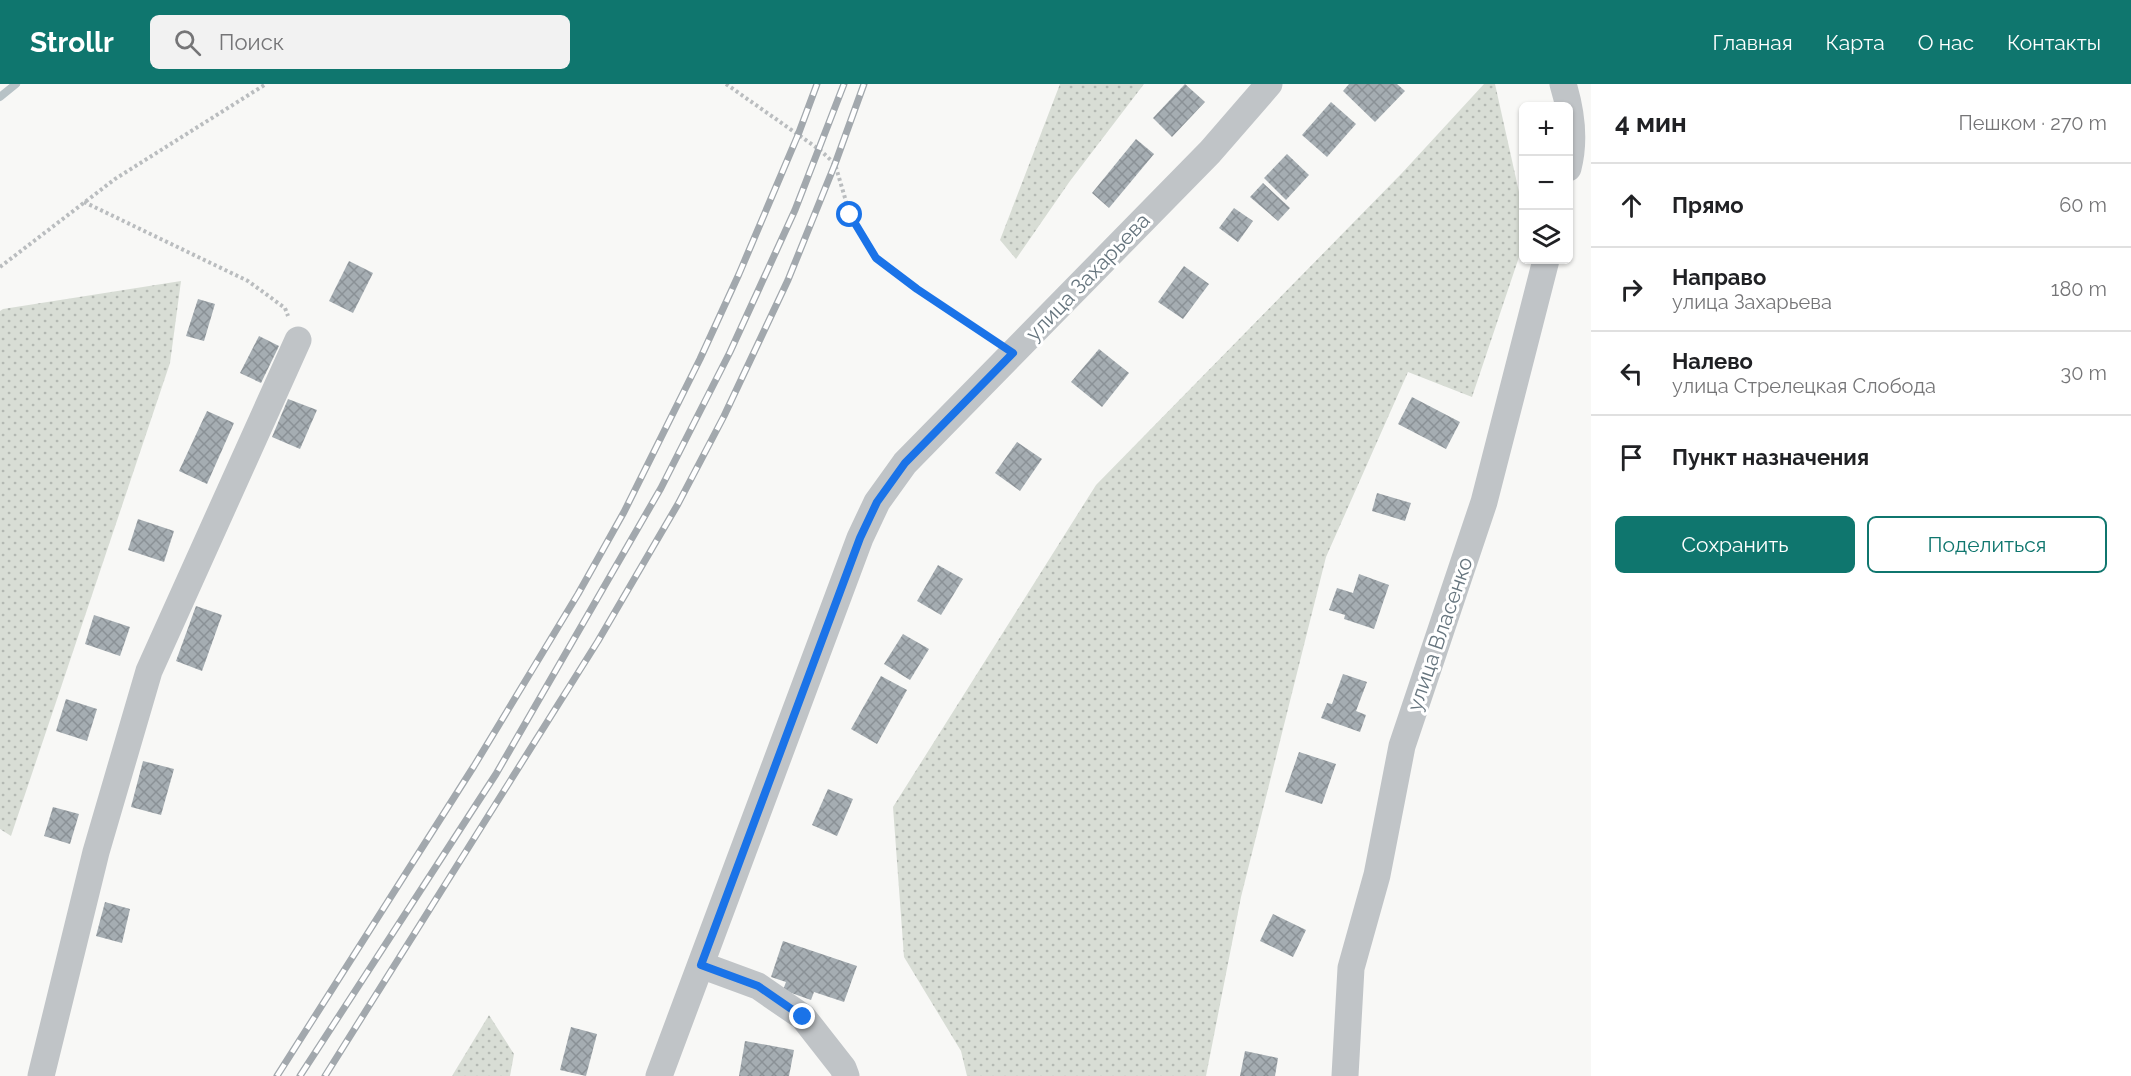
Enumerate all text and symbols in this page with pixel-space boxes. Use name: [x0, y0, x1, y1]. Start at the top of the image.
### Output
search box: [150, 15, 570, 69]
text: Strollr: [30, 26, 114, 59]
icon: search: [171, 26, 204, 59]
text: Поиск: [219, 29, 284, 55]
text: Главная: [1713, 30, 1793, 55]
text: Карта: [1826, 30, 1885, 55]
text: О нас: [1918, 30, 1974, 55]
text: Контакты: [2007, 30, 2101, 55]
map controls: [1519, 102, 1573, 264]
button: +: [1519, 102, 1573, 156]
text: 4 мин: [1615, 108, 1687, 138]
text: Пешком · 270 m: [1959, 111, 2107, 135]
button: −: [1519, 156, 1573, 210]
icon: ahead: [1615, 189, 1648, 222]
text: Прямо: [1672, 192, 1744, 218]
text: 60 m: [2059, 193, 2107, 217]
route start: [836, 201, 862, 227]
street label: улица Захарьева: [1020, 208, 1155, 346]
button: layers: [1519, 210, 1573, 264]
text: Направо: [1672, 264, 1766, 290]
icon: right: [1615, 273, 1648, 306]
text: 180 m: [2051, 277, 2107, 301]
text: улица Захарьева: [1672, 290, 1832, 314]
text: Налево: [1672, 348, 1753, 374]
icon: left: [1615, 357, 1648, 390]
text: 30 m: [2061, 361, 2107, 385]
text: улица Стрелецкая Слобода: [1672, 374, 1936, 398]
icon: arrive: [1615, 441, 1648, 474]
text: Пункт назначения: [1672, 444, 1869, 470]
button: Сохранить: [1615, 516, 1855, 573]
button: Поделиться: [1867, 516, 2107, 573]
street label: улица Власенко: [1402, 554, 1478, 714]
route end: [789, 1003, 815, 1029]

